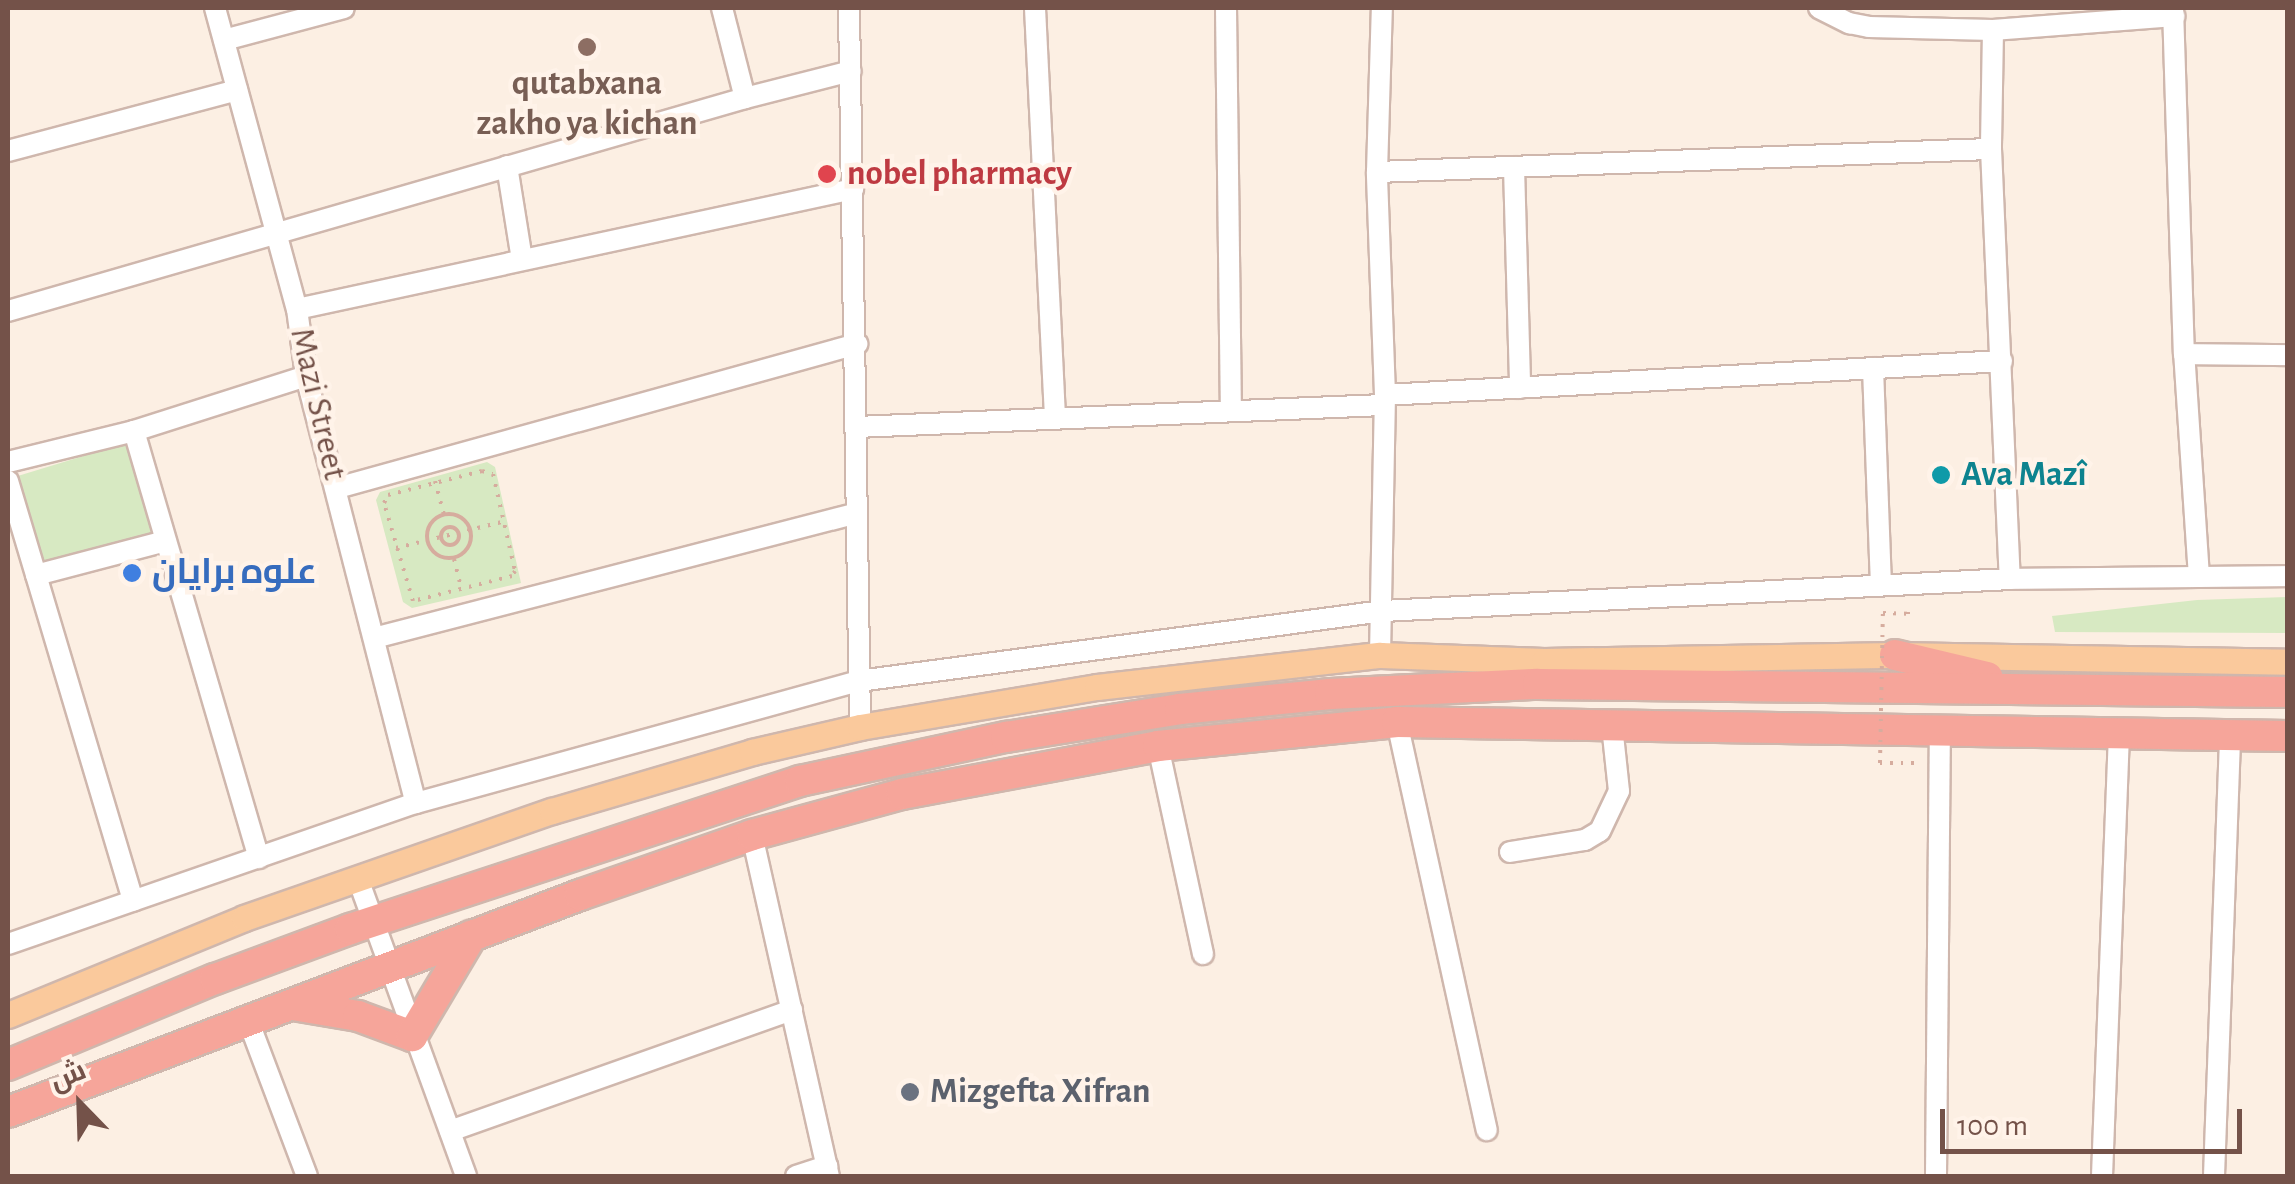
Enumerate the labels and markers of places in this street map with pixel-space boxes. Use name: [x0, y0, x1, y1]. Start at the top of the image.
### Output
marker: qutabxana zakho ya kichan: [576, 36, 598, 58]
place label: qutabxana zakho ya kichan: [476, 63, 698, 145]
place label: nobel pharmacy: [847, 153, 1072, 195]
marker: nobel pharmacy: [816, 163, 838, 185]
place label: Ava Mazî: [1961, 454, 2087, 496]
marker: Ava Mazî: [1930, 464, 1952, 486]
place label: علوه برايان: [152, 552, 317, 594]
marker: علوه برايان: [121, 562, 143, 584]
place label: Mizgefta Xifran: [930, 1071, 1151, 1113]
marker: Mizgefta Xifran: [899, 1081, 921, 1103]

